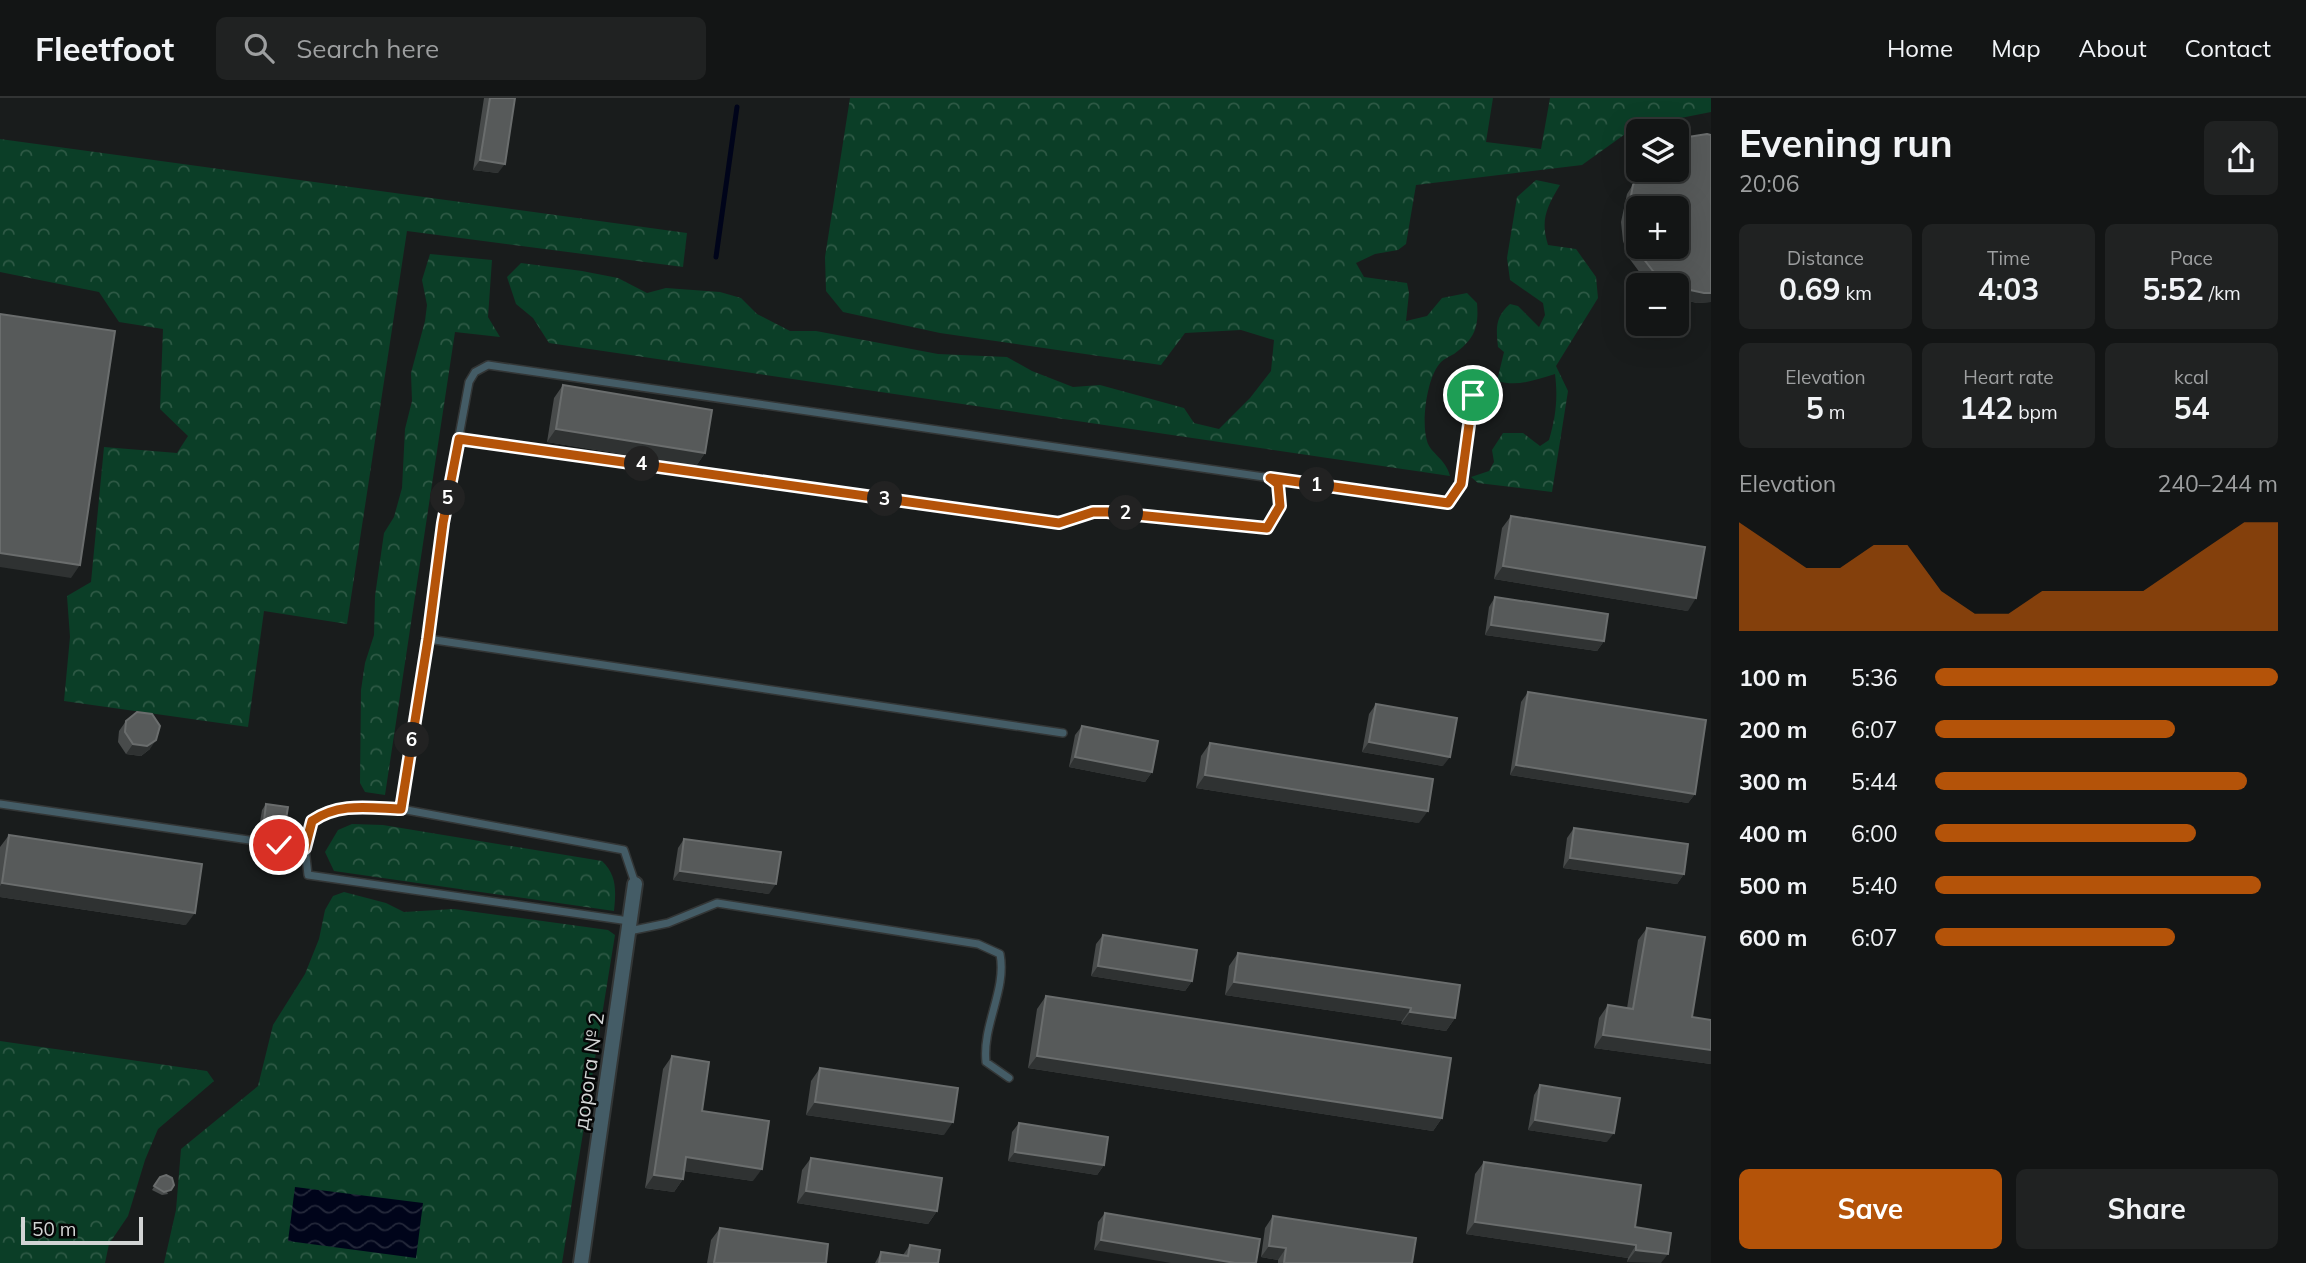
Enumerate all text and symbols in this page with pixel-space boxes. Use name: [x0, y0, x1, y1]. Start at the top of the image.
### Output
search box: [216, 17, 706, 80]
text: Fleetfoot: [35, 28, 174, 69]
icon: search: [240, 29, 278, 67]
text: Search here: [296, 32, 439, 65]
text: Home: [1887, 33, 1953, 63]
text: Map: [1991, 33, 2041, 63]
text: About: [2079, 33, 2147, 63]
text: Contact: [2185, 33, 2271, 63]
map controls: [1626, 119, 1689, 336]
button: layers: [1626, 119, 1689, 182]
text: Evening run: [1739, 119, 1953, 167]
button: share: [2204, 121, 2278, 195]
text: 20:06: [1739, 169, 1799, 198]
button: +: [1626, 196, 1689, 259]
text: Distance: [1787, 246, 1864, 270]
text: Time: [1987, 246, 2030, 270]
text: Pace: [2170, 246, 2213, 270]
text: 0.69: [1779, 270, 1841, 308]
text: 4:03: [1978, 270, 2039, 308]
text: 5:52: [2142, 270, 2204, 308]
button: −: [1626, 273, 1689, 336]
text: km: [1841, 281, 1872, 305]
text: /km: [2204, 281, 2241, 305]
pin: [1443, 365, 1503, 425]
text: Elevation: [1785, 365, 1866, 389]
text: Heart rate: [1963, 365, 2054, 389]
text: kcal: [2174, 365, 2209, 389]
icon: arrive: [1454, 376, 1492, 414]
text: 5: [1806, 389, 1824, 427]
text: 142: [1959, 389, 2013, 427]
text: 54: [2174, 389, 2210, 427]
text: m: [1824, 400, 1845, 424]
text: bpm: [2013, 400, 2058, 424]
pin: 4: [624, 446, 660, 482]
text: 4: [636, 451, 647, 475]
pin: 1: [1300, 468, 1334, 502]
text: Elevation: [1739, 469, 1836, 498]
text: 240–244 m: [2157, 469, 2278, 498]
text: 1: [1311, 472, 1322, 496]
pin: 5: [430, 480, 466, 516]
pin: 3: [868, 482, 903, 516]
text: 5: [442, 485, 453, 509]
text: 3: [879, 486, 890, 510]
pin: 2: [1108, 496, 1144, 530]
text: 2: [1120, 500, 1131, 524]
text: 100 m: [1739, 663, 1807, 692]
text: 5:36: [1851, 663, 1898, 692]
text: 200 m: [1739, 715, 1807, 744]
text: 6:07: [1851, 715, 1898, 744]
pin: 6: [394, 722, 430, 758]
text: 6: [406, 727, 417, 751]
text: 300 m: [1739, 767, 1807, 796]
text: 5:44: [1851, 767, 1898, 796]
pin: [249, 815, 309, 875]
text: 400 m: [1739, 819, 1807, 848]
text: 6:00: [1851, 819, 1898, 848]
icon: check: [260, 826, 298, 864]
text: 500 m: [1739, 871, 1807, 900]
text: 5:40: [1851, 871, 1898, 900]
text: 600 m: [1739, 923, 1807, 952]
text: 6:07: [1851, 923, 1898, 952]
street label: дорога № 2: [567, 1011, 609, 1131]
button: Save: [1739, 1169, 2002, 1249]
button: Share: [2016, 1169, 2278, 1249]
scale bar: [21, 1214, 144, 1246]
text: 50 m: [32, 1217, 76, 1241]

